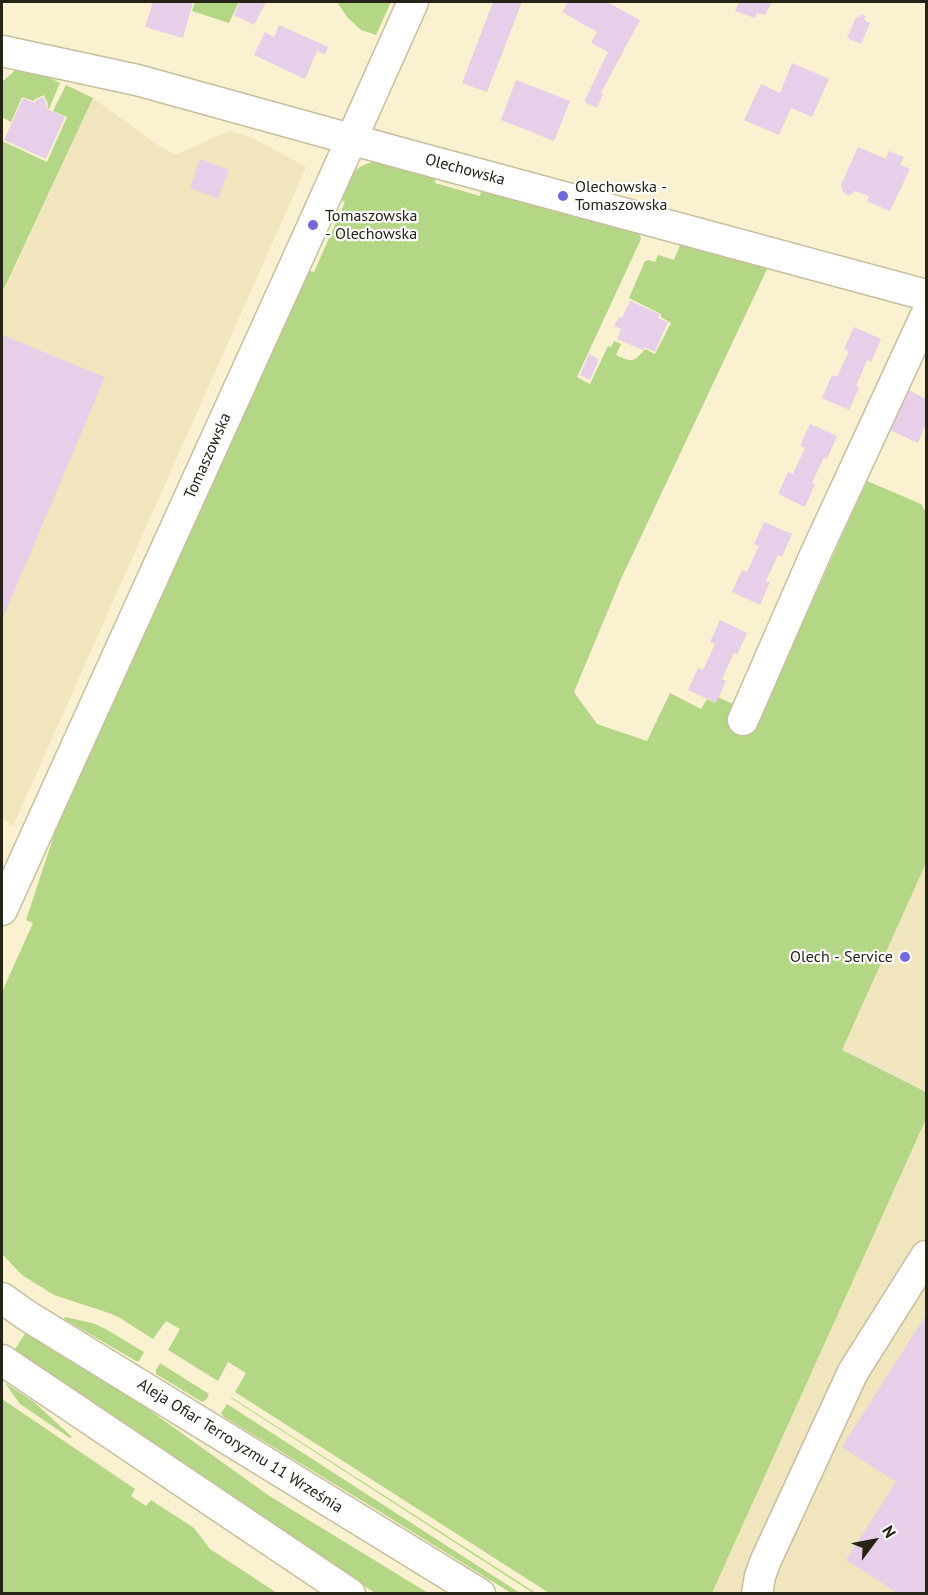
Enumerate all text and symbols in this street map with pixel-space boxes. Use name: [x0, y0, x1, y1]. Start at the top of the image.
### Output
street label: Olechowska: [423, 150, 507, 190]
place label: Olechowska - Tomaszowska: [575, 177, 667, 215]
marker: Olechowska - Tomaszowska: [556, 189, 570, 203]
place label: Tomaszowska - Olechowska: [325, 206, 417, 244]
marker: Tomaszowska - Olechowska: [306, 218, 320, 232]
street label: Tomaszowska: [180, 410, 236, 502]
place label: Olech - Service: [790, 947, 893, 967]
marker: Olech - Service: [898, 950, 912, 964]
street label: Aleja Ofiar Terroryzmu 11 Września: [134, 1375, 346, 1517]
north arrow: [844, 1511, 904, 1571]
text: N: [878, 1522, 901, 1541]

